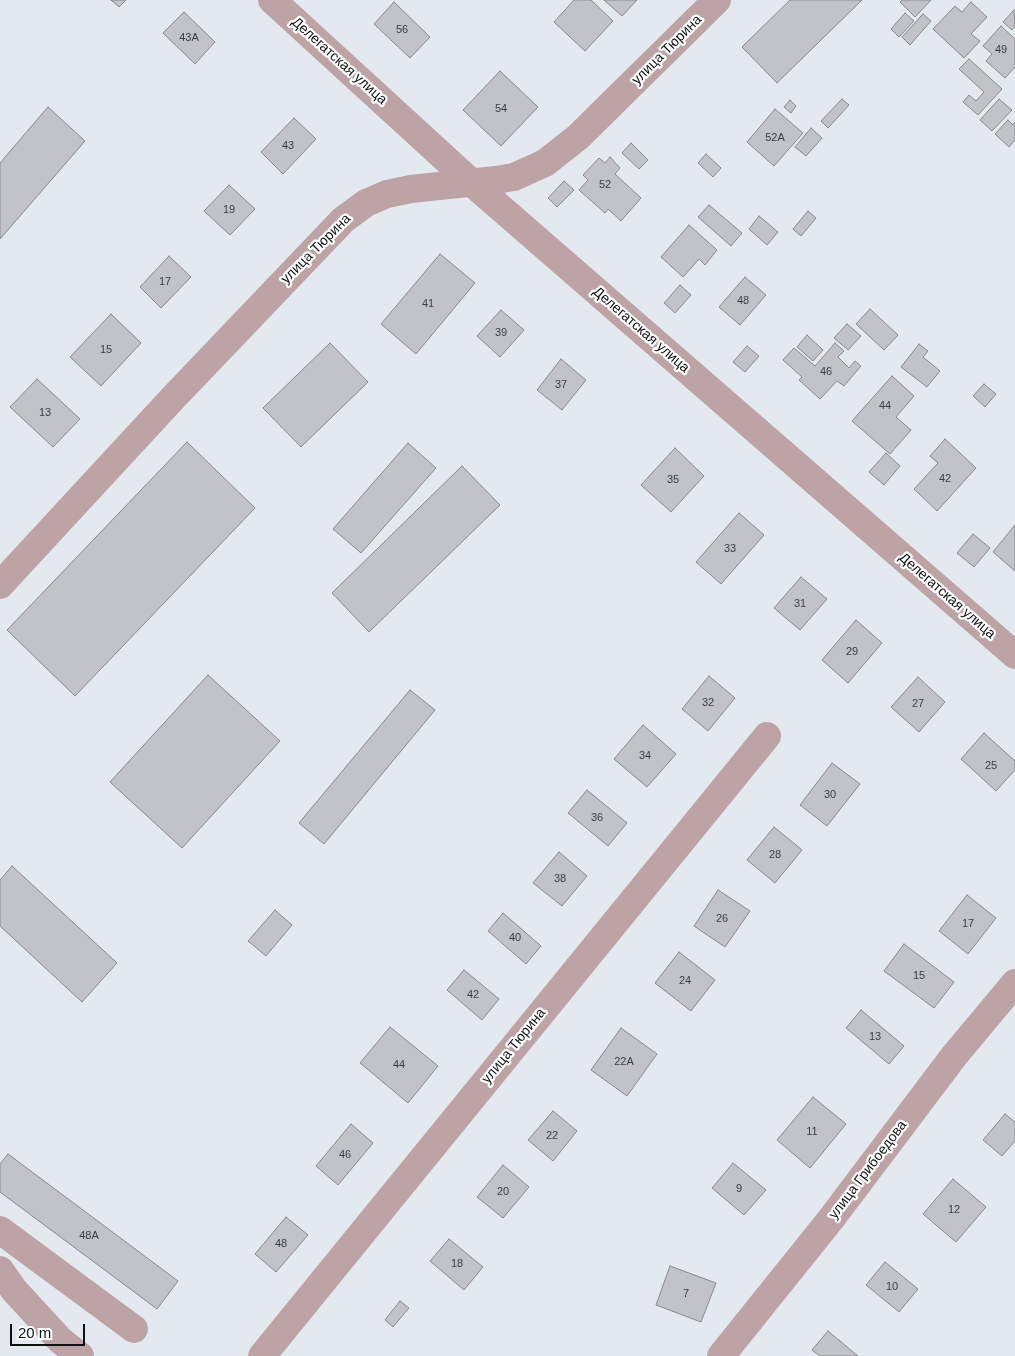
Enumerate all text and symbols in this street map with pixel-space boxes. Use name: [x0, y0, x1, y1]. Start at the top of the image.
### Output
street label: улица Тюрина: [629, 12, 705, 88]
street label: Делегатская улица: [288, 14, 390, 108]
house number: 56: [396, 23, 408, 37]
house number: 43А: [179, 31, 199, 45]
house number: 49: [995, 43, 1007, 57]
house number: 54: [495, 102, 507, 116]
house number: 52А: [765, 131, 785, 145]
house number: 43: [282, 139, 294, 153]
house number: 52: [599, 178, 611, 192]
house number: 19: [223, 203, 235, 217]
street label: улица Тюрина: [278, 211, 354, 287]
house number: 17: [159, 275, 171, 289]
street label: Делегатская улица: [589, 283, 693, 377]
house number: 48: [737, 294, 749, 308]
house number: 41: [422, 297, 434, 311]
house number: 39: [495, 326, 507, 340]
house number: 15: [100, 343, 112, 357]
house number: 46: [820, 365, 832, 379]
house number: 37: [555, 378, 567, 392]
house number: 44: [879, 399, 891, 413]
house number: 13: [39, 406, 51, 420]
house number: 42: [939, 472, 951, 486]
house number: 35: [667, 473, 679, 487]
house number: 33: [724, 542, 736, 556]
street label: Делегатская улица: [895, 549, 999, 643]
house number: 31: [794, 597, 806, 611]
house number: 29: [846, 645, 858, 659]
house number: 32: [702, 696, 714, 710]
house number: 27: [912, 697, 924, 711]
house number: 34: [639, 749, 651, 763]
house number: 25: [985, 759, 997, 773]
house number: 30: [824, 788, 836, 802]
house number: 36: [591, 811, 603, 825]
house number: 28: [769, 848, 781, 862]
house number: 38: [554, 872, 566, 886]
house number: 26: [716, 912, 728, 926]
house number: 17: [962, 917, 974, 931]
house number: 40: [509, 931, 521, 945]
house number: 15: [913, 969, 925, 983]
house number: 24: [679, 974, 691, 988]
house number: 42: [467, 988, 479, 1002]
street label: улица Тюрина: [479, 1005, 549, 1087]
house number: 13: [869, 1030, 881, 1044]
house number: 22А: [614, 1055, 634, 1069]
house number: 44: [393, 1058, 405, 1072]
street label: улица Грибоедова: [825, 1117, 911, 1223]
house number: 11: [806, 1125, 818, 1139]
house number: 22: [546, 1129, 558, 1143]
house number: 46: [339, 1148, 351, 1162]
house number: 9: [736, 1182, 742, 1196]
house number: 20: [497, 1185, 509, 1199]
house number: 12: [948, 1203, 960, 1217]
house number: 48А: [79, 1229, 99, 1243]
house number: 48: [275, 1237, 287, 1251]
house number: 18: [451, 1257, 463, 1271]
house number: 10: [886, 1280, 898, 1294]
house number: 7: [683, 1287, 689, 1301]
scale bar: [12, 1314, 88, 1346]
text: 20 m: [18, 1324, 51, 1341]

